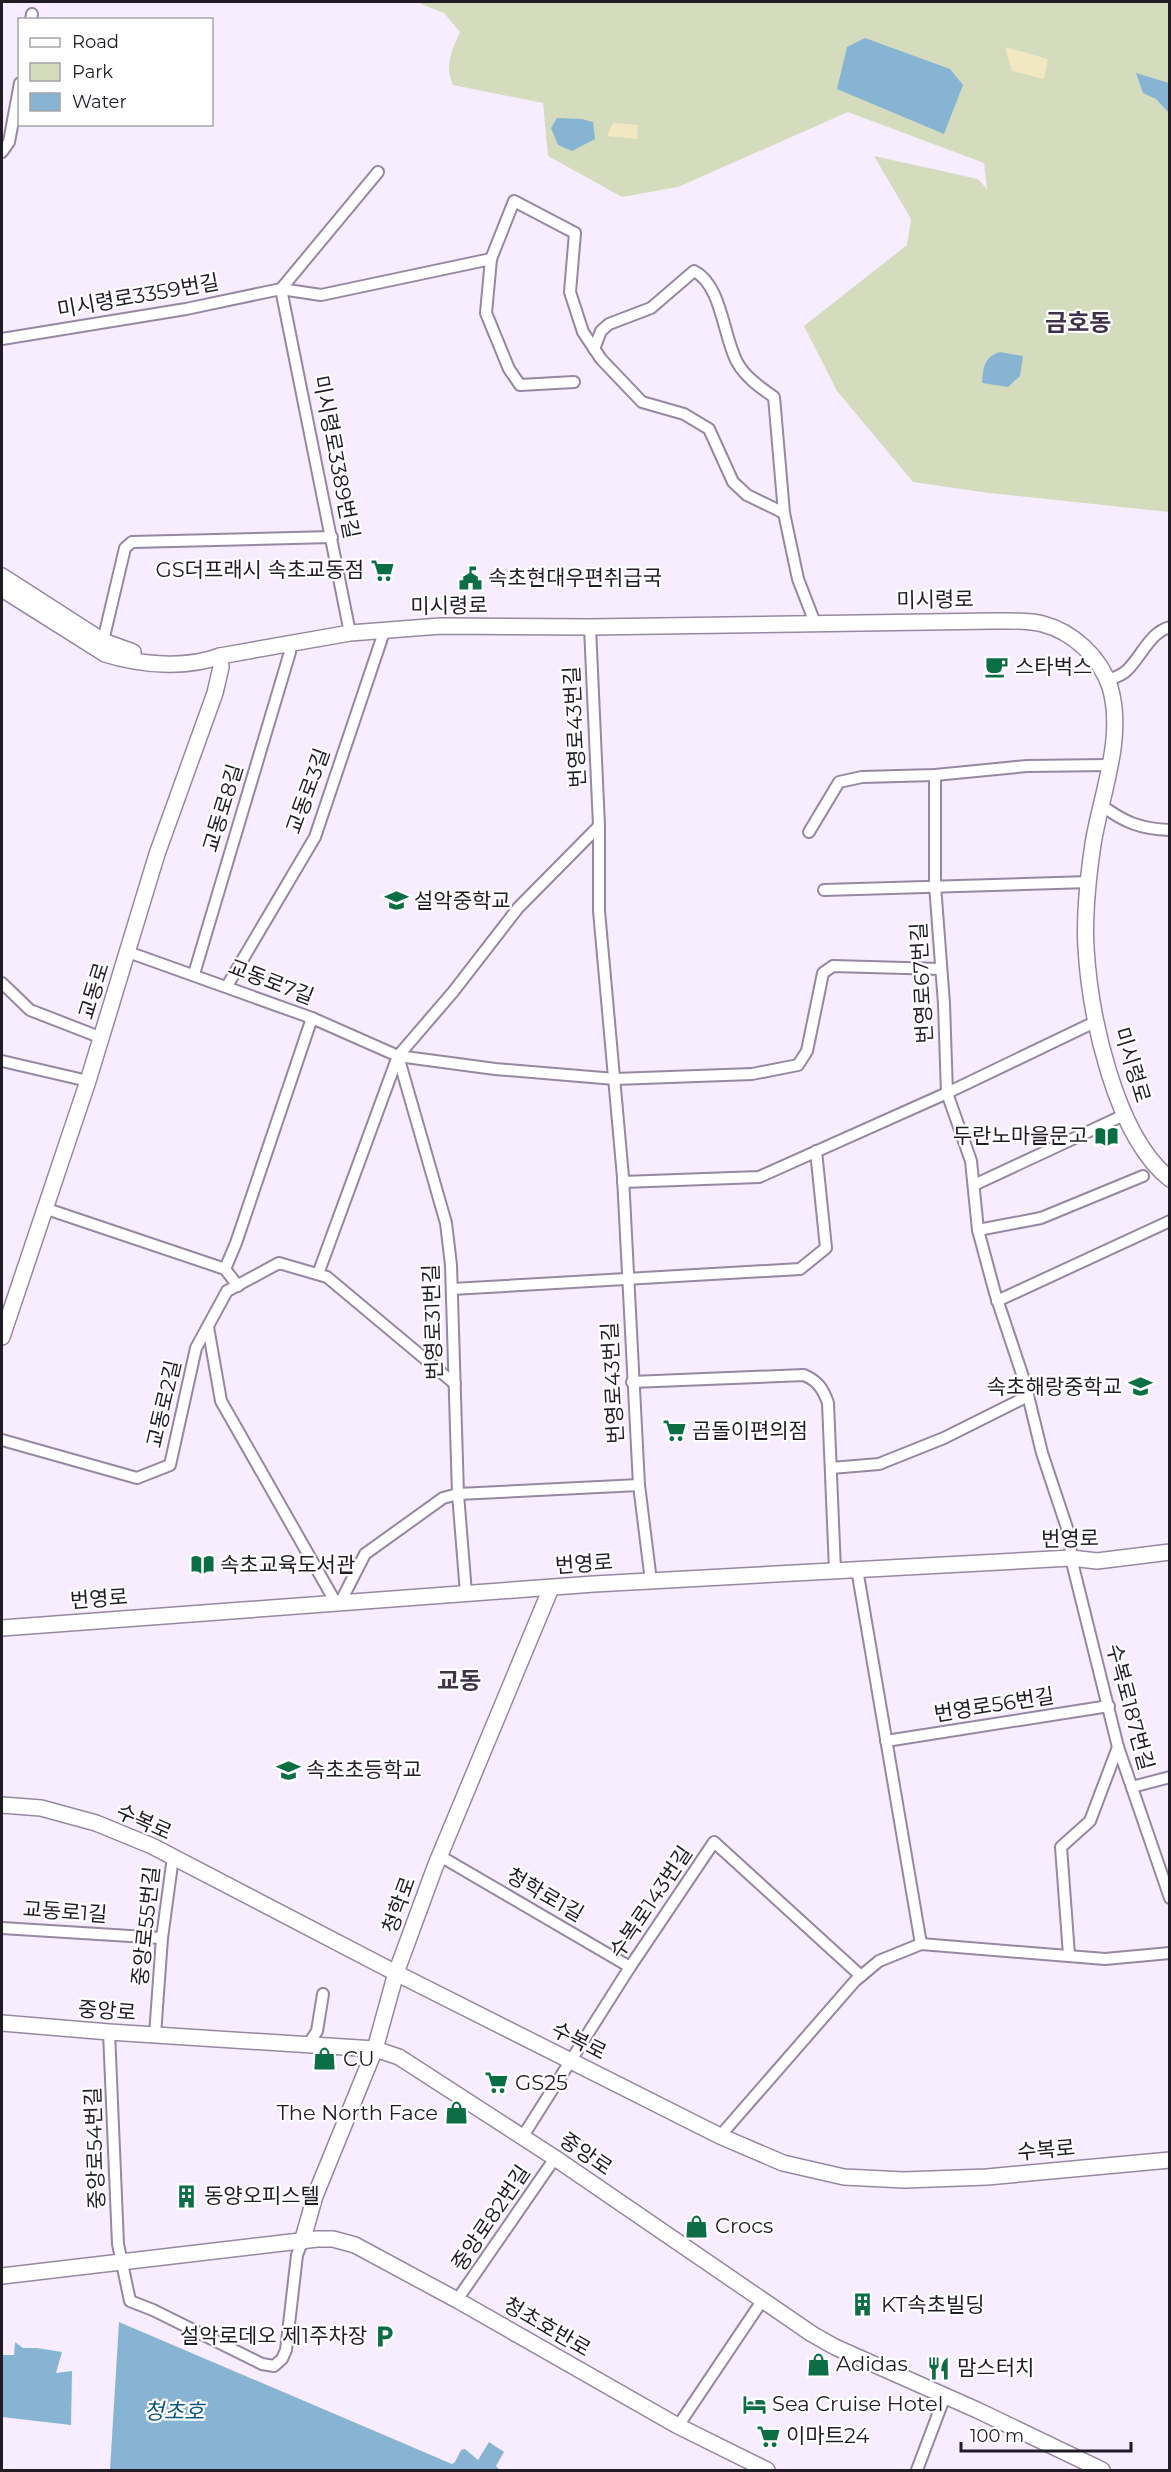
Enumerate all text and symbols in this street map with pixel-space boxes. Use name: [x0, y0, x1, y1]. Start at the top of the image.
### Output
legend: [18, 18, 213, 126]
text: Road: [72, 31, 119, 53]
text: Park: [72, 61, 113, 83]
text: Water: [72, 91, 127, 113]
street label: 미시령로3359번길: [55, 269, 221, 322]
district label: 금호동: [1045, 308, 1111, 337]
street label: 미시령로3389번길: [308, 373, 365, 541]
place label: GS더프래시 속초교동점: [155, 557, 364, 582]
supermarket icon: GS더프래시 속초교동점: [369, 557, 395, 583]
public building icon: 속초현대우편취급국: [457, 565, 483, 591]
place label: 속초현대우편취급국: [488, 565, 662, 590]
street label: 미시령로: [896, 586, 974, 613]
street label: 미시령로: [410, 592, 488, 619]
cafe icon: 스타벅스: [984, 654, 1010, 680]
place label: 스타벅스: [1015, 654, 1092, 679]
street label: 번영로43번길: [559, 665, 590, 789]
street label: 교동로3길: [281, 745, 335, 837]
street label: 교동로8길: [197, 761, 248, 855]
school or university icon: 설악중학교: [383, 888, 409, 914]
place label: 설악중학교: [414, 888, 511, 913]
street label: 번영로67번길: [906, 922, 937, 1044]
street label: 교동로7길: [225, 954, 318, 1009]
street label: 교동로: [73, 959, 114, 1022]
street label: 미시령로: [1109, 1024, 1156, 1105]
place label: 두란노마을문고: [953, 1123, 1088, 1148]
library icon: 두란노마을문고: [1093, 1123, 1119, 1149]
street label: 번영로31번길: [418, 1264, 447, 1380]
street label: 번영로43번길: [597, 1321, 628, 1445]
street label: 교동로2길: [141, 1358, 186, 1450]
place label: 속초해랑중학교: [987, 1374, 1122, 1399]
school or university icon: 속초해랑중학교: [1127, 1374, 1153, 1400]
supermarket icon: 곰돌이편의점: [661, 1418, 687, 1444]
place label: 곰돌이편의점: [692, 1418, 808, 1443]
street label: 번영로: [1041, 1525, 1099, 1552]
street label: 번영로: [554, 1549, 614, 1578]
library icon: 속초교육도서관: [189, 1552, 215, 1578]
place label: 속초교육도서관: [220, 1552, 355, 1577]
street label: 번영로: [69, 1584, 129, 1613]
street label: 수복로187번길: [1102, 1641, 1159, 1773]
district label: 교동: [437, 1666, 481, 1695]
street label: 번영로56번길: [932, 1683, 1056, 1726]
school or university icon: 속초초등학교: [275, 1757, 301, 1783]
place label: 속초초등학교: [306, 1757, 422, 1782]
street label: 수복로: [113, 1798, 176, 1845]
street label: 수복로143번길: [604, 1841, 697, 1962]
street label: 청학로1길: [502, 1863, 588, 1927]
street label: 중앙로55번길: [127, 1865, 164, 1987]
street label: 청학로: [377, 1873, 420, 1936]
street label: 교동로1길: [22, 1896, 108, 1927]
street label: 중앙로: [77, 1996, 137, 2025]
street label: 수복로: [548, 2016, 611, 2065]
shop icon: CU: [312, 2046, 338, 2072]
place label: CU: [343, 2046, 375, 2071]
supermarket icon: GS25: [484, 2070, 510, 2096]
place label: GS25: [515, 2070, 568, 2095]
street label: 중앙로54번길: [80, 2086, 109, 2210]
place label: The North Face: [277, 2100, 438, 2125]
shop icon: The North Face: [443, 2100, 469, 2126]
street label: 중앙로: [555, 2127, 617, 2180]
street label: 수복로: [1016, 2135, 1076, 2164]
street label: 중앙로82번길: [446, 2160, 535, 2275]
building icon: 동양오피스텔: [173, 2183, 199, 2209]
place label: 동양오피스텔: [204, 2183, 320, 2208]
shop icon: Crocs: [684, 2213, 710, 2239]
place label: Crocs: [715, 2213, 773, 2238]
street label: 청초호반로: [499, 2292, 595, 2362]
building icon: KT속초빌딩: [850, 2292, 876, 2318]
place label: KT속초빌딩: [881, 2292, 985, 2317]
place label: 설악로데오 제1주차장: [180, 2323, 367, 2348]
parking icon: 설악로데오 제1주차장: [372, 2323, 398, 2349]
shop icon: Adidas: [805, 2351, 831, 2377]
place label: Adidas: [836, 2351, 908, 2376]
restaurant icon: 맘스터치: [926, 2355, 952, 2381]
place label: 맘스터치: [957, 2355, 1034, 2380]
hotel icon: Sea Cruise Hotel: [741, 2391, 767, 2417]
place label: Sea Cruise Hotel: [772, 2391, 943, 2416]
water label: 청초호: [144, 2398, 206, 2425]
scale bar: [961, 2415, 1130, 2453]
supermarket icon: 이마트24: [755, 2423, 781, 2449]
place label: 이마트24: [786, 2423, 869, 2448]
text: 100 m: [970, 2425, 1024, 2447]

